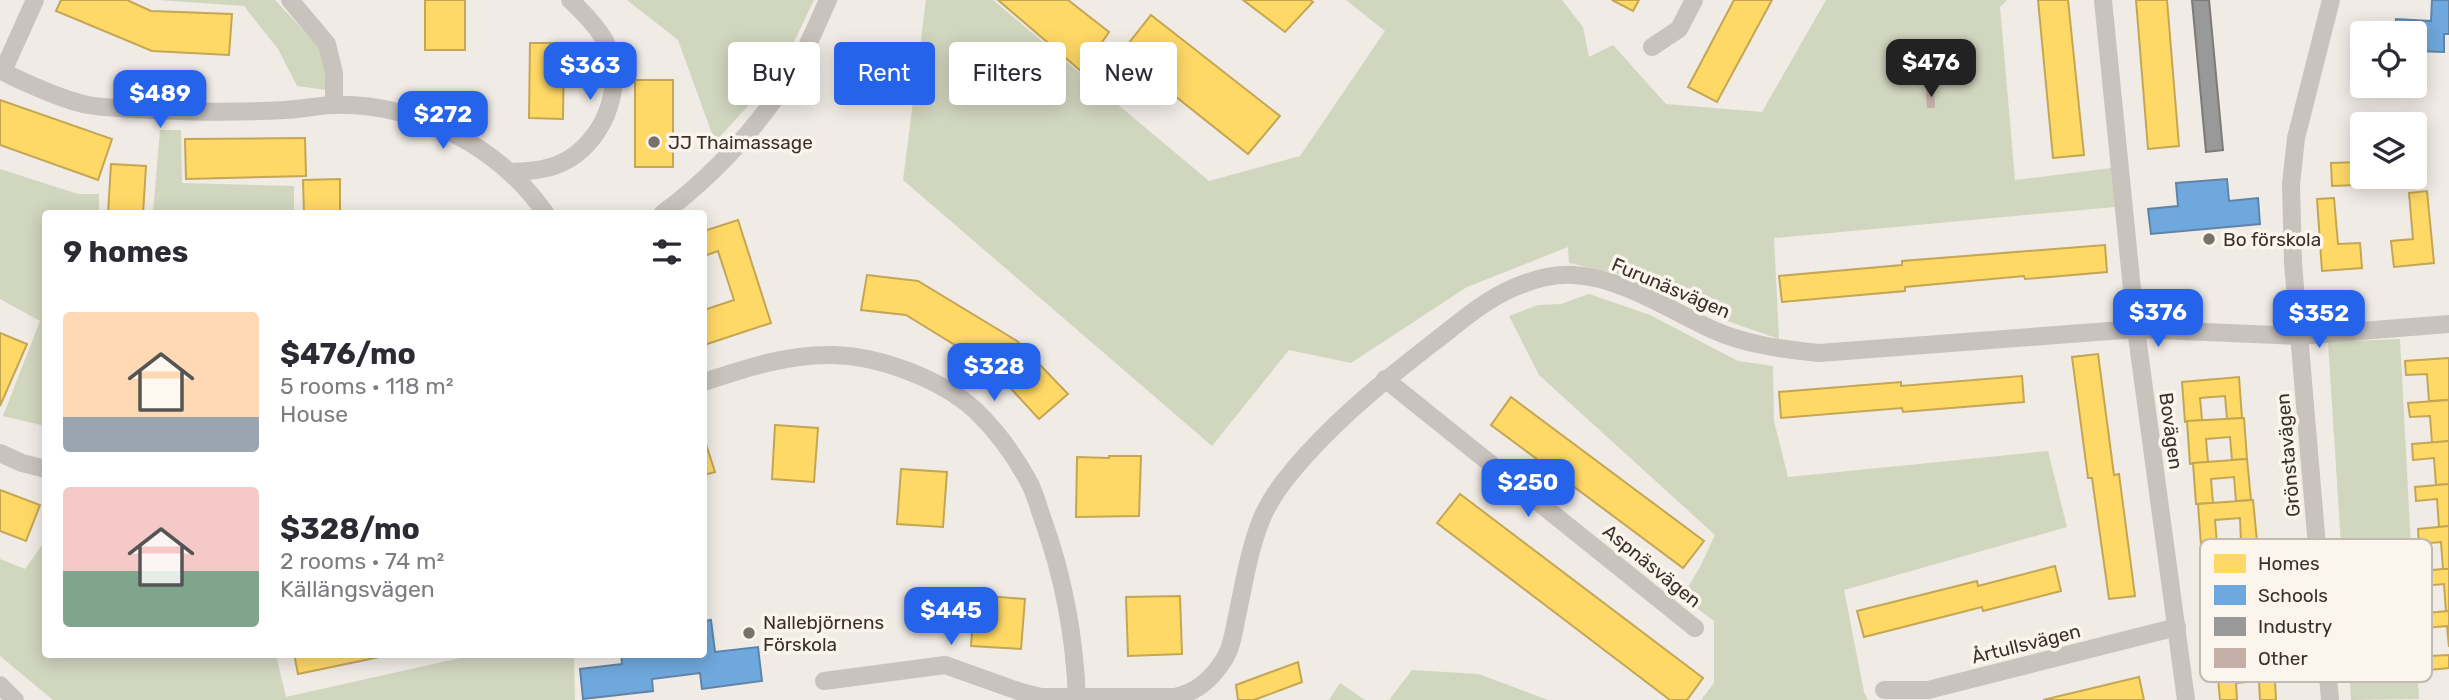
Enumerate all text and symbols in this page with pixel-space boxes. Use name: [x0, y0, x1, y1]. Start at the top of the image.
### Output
map controls: [2350, 21, 2427, 189]
button: locate: [2350, 21, 2427, 98]
pin: $476: [1890, 40, 1972, 99]
pin: $363: [549, 42, 631, 102]
chip: Buy: [728, 42, 820, 105]
chip: Rent: [834, 42, 935, 105]
chip: Filters: [949, 42, 1066, 105]
chip: New: [1080, 42, 1177, 105]
text: $476: [1902, 48, 1960, 76]
text: $363: [560, 51, 620, 79]
pin: $489: [119, 71, 201, 130]
text: $489: [129, 79, 191, 107]
pin: $272: [402, 92, 484, 151]
text: $272: [414, 100, 472, 128]
button: layers: [2350, 112, 2427, 189]
place label: JJ Thaimassage: [668, 131, 813, 154]
marker: JJ Thaimassage: [646, 134, 662, 150]
place label: Bo förskola: [2223, 228, 2321, 251]
marker: Bo förskola: [2201, 231, 2217, 247]
icon: filters: [648, 233, 686, 271]
text: 9 homes: [63, 234, 188, 270]
street label: Furunäsvägen: [1608, 253, 1734, 323]
pin: $376: [2117, 290, 2199, 349]
pin: $352: [2278, 290, 2360, 350]
text: $376: [2129, 298, 2187, 326]
text: $352: [2289, 299, 2349, 327]
text: $476/mo: [280, 336, 416, 372]
icon: home: [119, 340, 203, 424]
pin: $328: [953, 344, 1035, 403]
text: $328: [963, 352, 1025, 380]
text: 5 rooms · 118 m²: [280, 372, 454, 400]
street label: Bovägen: [2154, 391, 2188, 471]
street label: Grönstavägen: [2271, 392, 2305, 518]
text: House: [280, 400, 348, 428]
pin: $250: [1487, 460, 1569, 519]
text: $250: [1498, 468, 1558, 496]
text: $328/mo: [280, 511, 420, 547]
icon: home: [119, 515, 203, 599]
street label: Aspnäsvägen: [1598, 520, 1706, 612]
legend: [2200, 539, 2432, 682]
text: 2 rooms · 74 m²: [280, 547, 444, 575]
text: Homes: [2258, 552, 2320, 575]
text: Källängsvägen: [280, 575, 435, 603]
text: Schools: [2258, 584, 2328, 607]
pin: $445: [910, 588, 992, 647]
text: $445: [920, 596, 982, 624]
place label: Nallebjörnens Förskola: [763, 611, 884, 656]
text: Industry: [2258, 615, 2332, 638]
street label: Årtullsvägen: [1969, 619, 2083, 669]
marker: Nallebjörnens Förskola: [741, 625, 757, 641]
text: Other: [2258, 647, 2309, 670]

